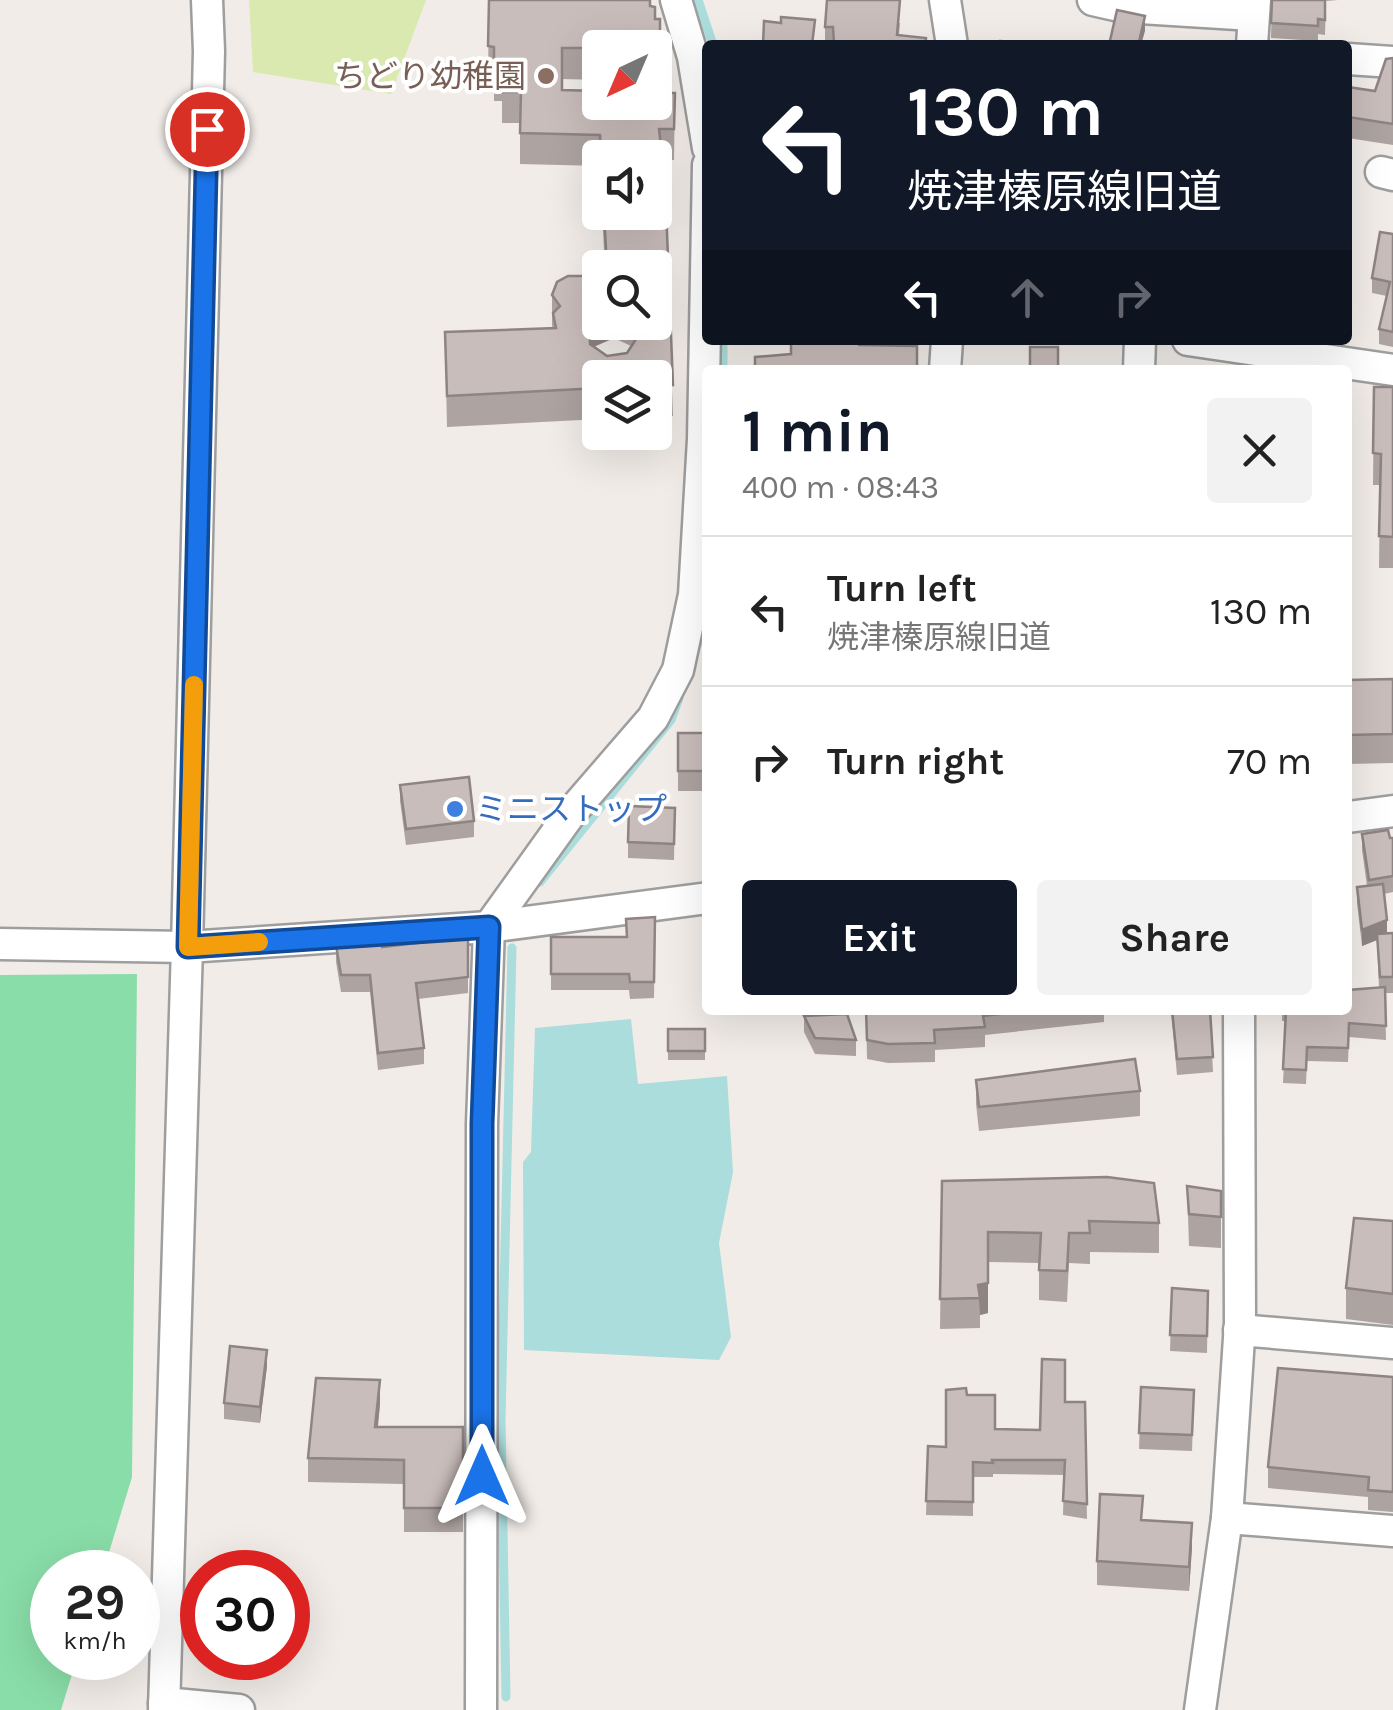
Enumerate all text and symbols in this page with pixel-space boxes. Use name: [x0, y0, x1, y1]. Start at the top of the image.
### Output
north arrow: [582, 30, 672, 120]
map controls: [582, 30, 672, 450]
place label: ちどり幼稚園: [334, 58, 526, 95]
marker: ちどり幼稚園: [535, 65, 557, 87]
text: 130 m: [907, 71, 1104, 153]
icon: left: [742, 80, 872, 210]
pin: [165, 87, 250, 172]
icon: arrive: [180, 102, 235, 157]
button: sound: [582, 140, 672, 230]
text: 焼津榛原線旧道: [907, 166, 1222, 218]
button: search: [582, 250, 672, 340]
icon: left: [895, 270, 950, 325]
icon: ahead: [1000, 270, 1055, 325]
icon: right: [1105, 270, 1160, 325]
button: layers: [582, 360, 672, 450]
text: 1 min: [742, 396, 893, 466]
button: close: [1207, 398, 1312, 503]
text: 400 m · 08:43: [742, 469, 939, 506]
text: Turn left: [827, 566, 977, 611]
icon: left: [742, 584, 797, 639]
text: 130 m: [1210, 589, 1312, 634]
text: 焼津榛原線旧道: [827, 619, 1051, 656]
icon: right: [742, 734, 797, 789]
text: Turn right: [827, 739, 1004, 784]
text: 70 m: [1227, 739, 1312, 784]
place label: ミニストップ: [475, 791, 667, 828]
marker: ミニストップ: [444, 798, 466, 820]
button: Exit: [742, 880, 1017, 995]
button: Share: [1037, 880, 1312, 995]
position arrow: [430, 1424, 534, 1528]
speed limit sign: 30: [180, 1550, 310, 1680]
text: 29: [65, 1573, 125, 1632]
text: km/h: [63, 1626, 127, 1655]

